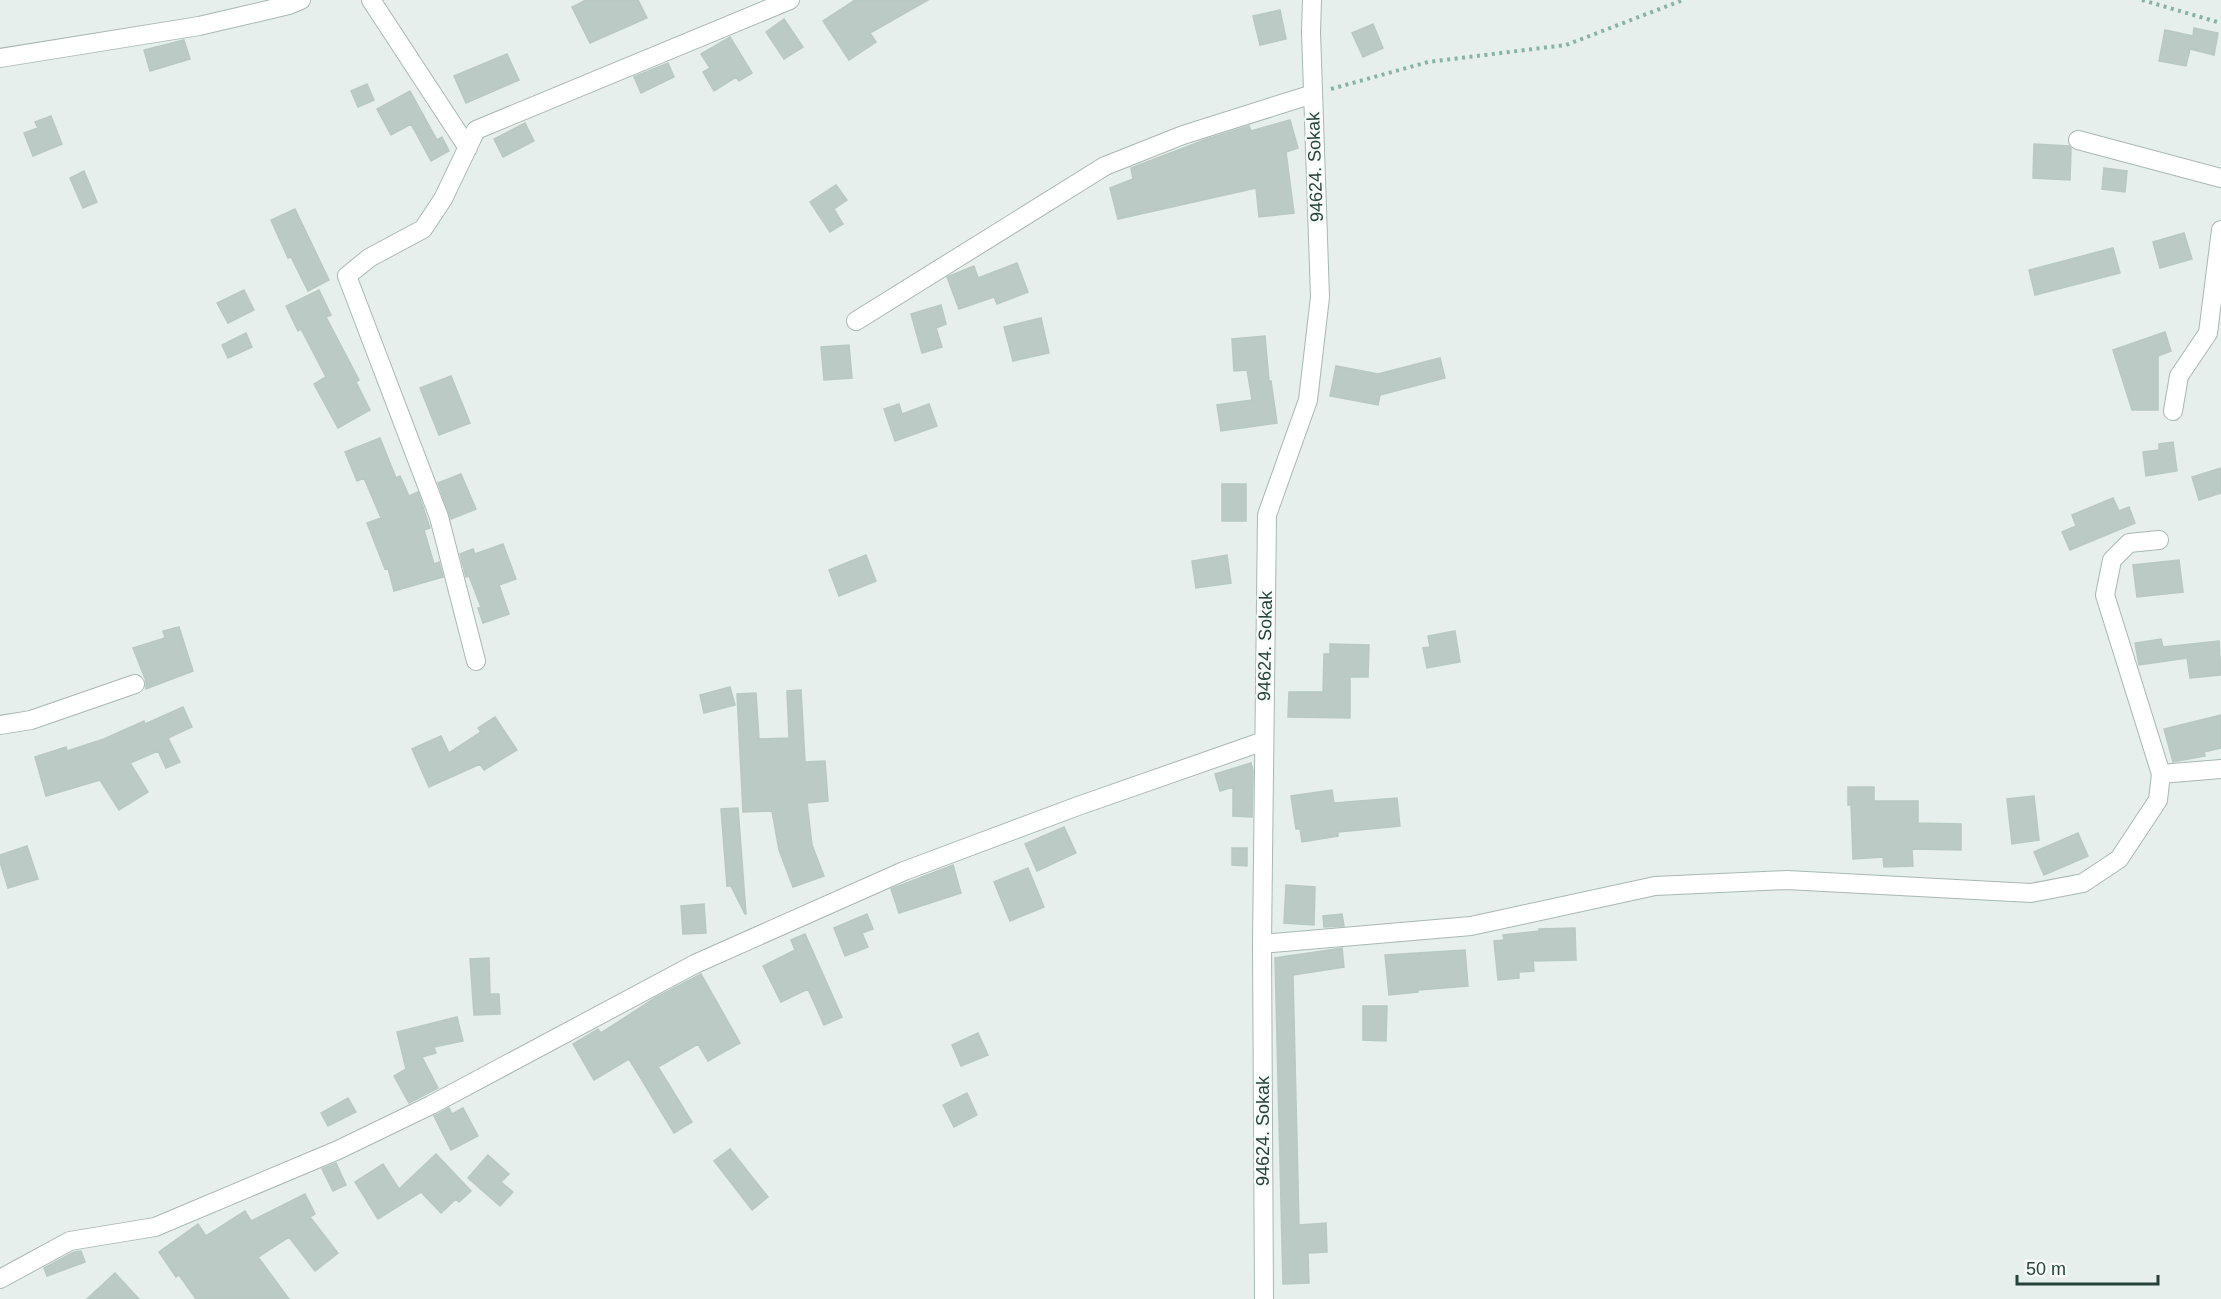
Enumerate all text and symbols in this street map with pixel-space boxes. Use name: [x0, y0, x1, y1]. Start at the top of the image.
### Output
street label: 94624. Sokak: [1303, 111, 1327, 222]
street label: 94624. Sokak: [1254, 590, 1276, 701]
street label: 94624. Sokak: [1253, 1075, 1273, 1186]
scale bar: [2017, 1248, 2158, 1286]
text: 50 m: [2026, 1259, 2066, 1279]

